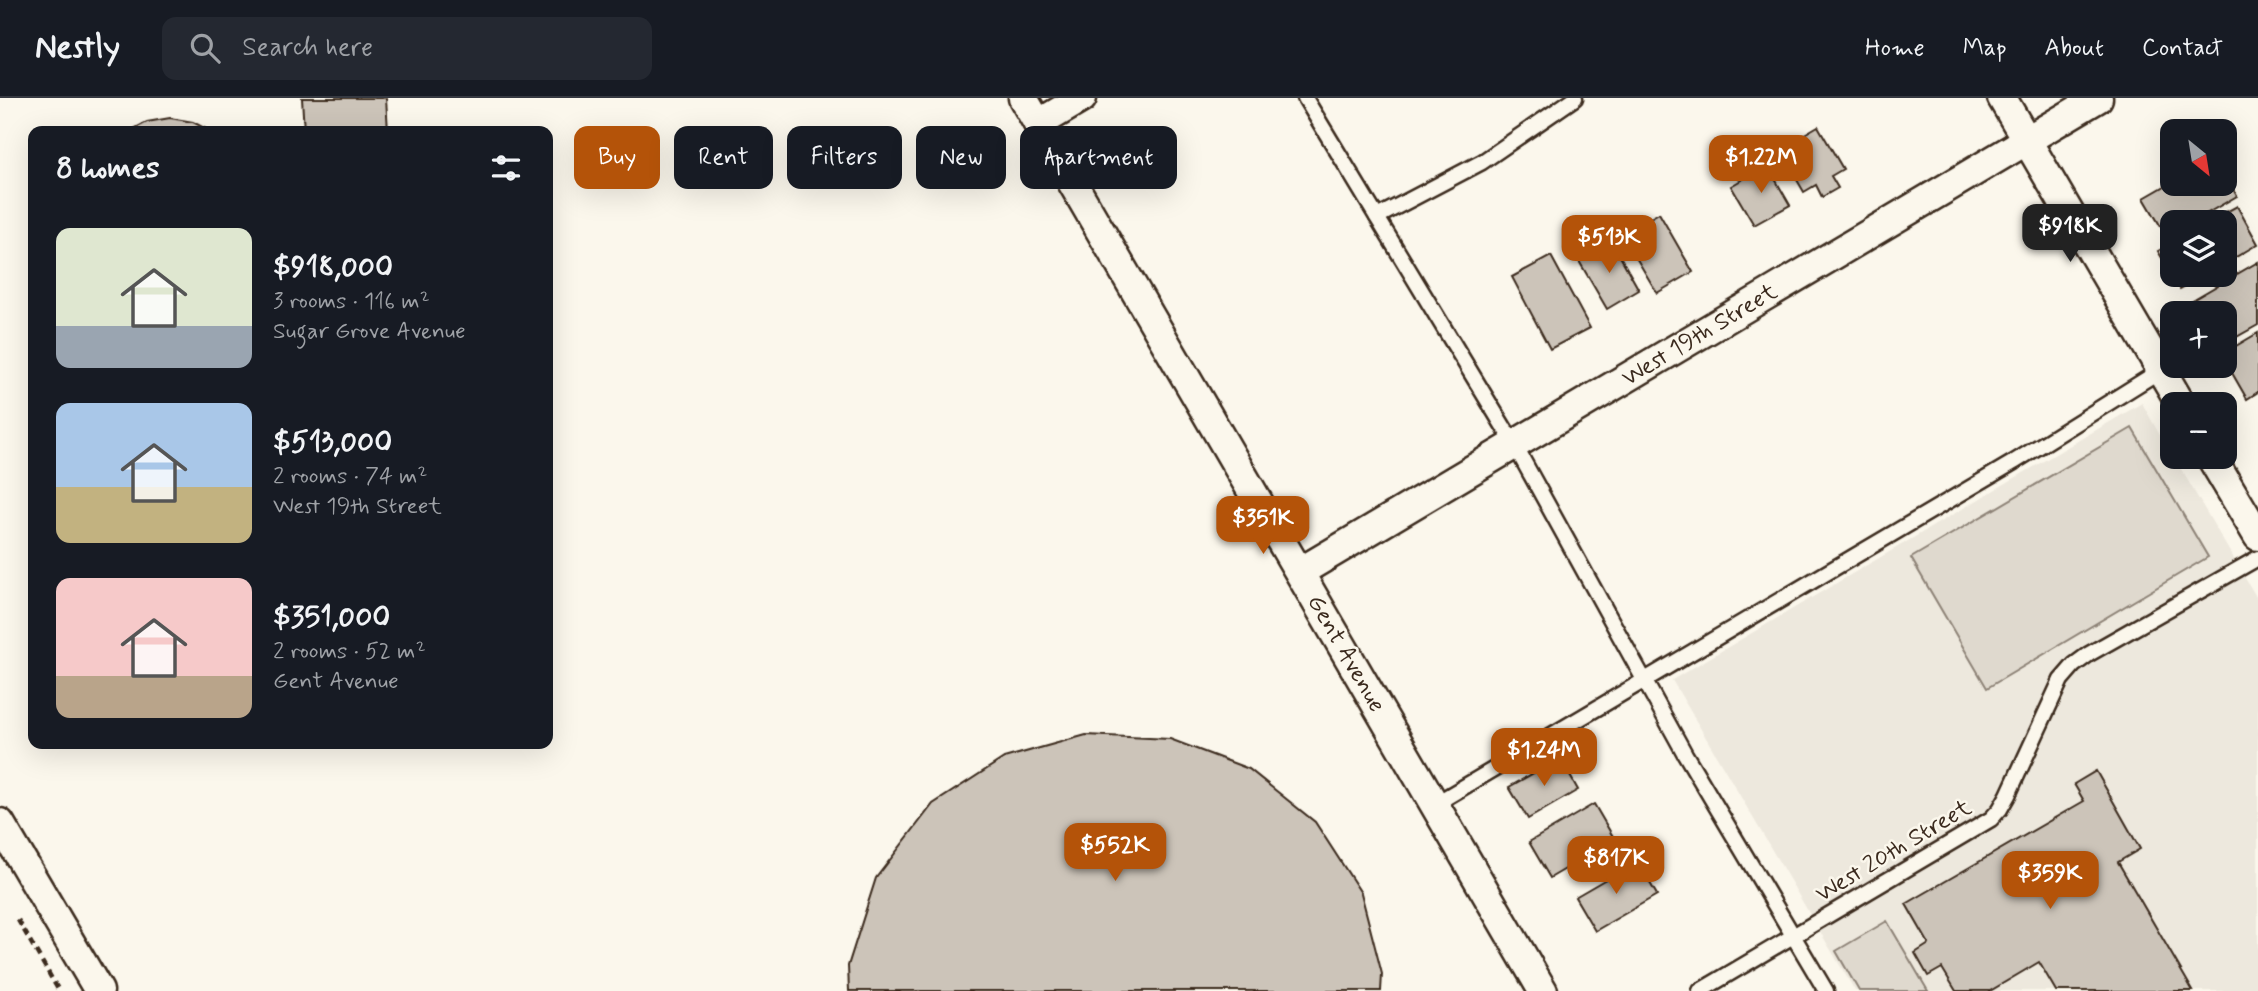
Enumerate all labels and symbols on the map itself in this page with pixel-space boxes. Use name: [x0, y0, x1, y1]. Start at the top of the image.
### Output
north arrow: [2160, 119, 2236, 196]
pin: $1.22M: [1704, 136, 1818, 195]
pin: $918K: [2021, 204, 2119, 264]
pin: $513K: [1560, 216, 1658, 275]
street label: West 19th Street: [1616, 277, 1783, 394]
pin: $351K: [1214, 496, 1312, 556]
street label: Gent Avenue: [1300, 589, 1392, 718]
pin: $1.24M: [1487, 728, 1601, 788]
street label: West 20th Street: [1810, 793, 1977, 910]
pin: $552K: [1066, 824, 1164, 883]
pin: $817K: [1567, 836, 1665, 896]
pin: $359K: [2001, 852, 2099, 911]

